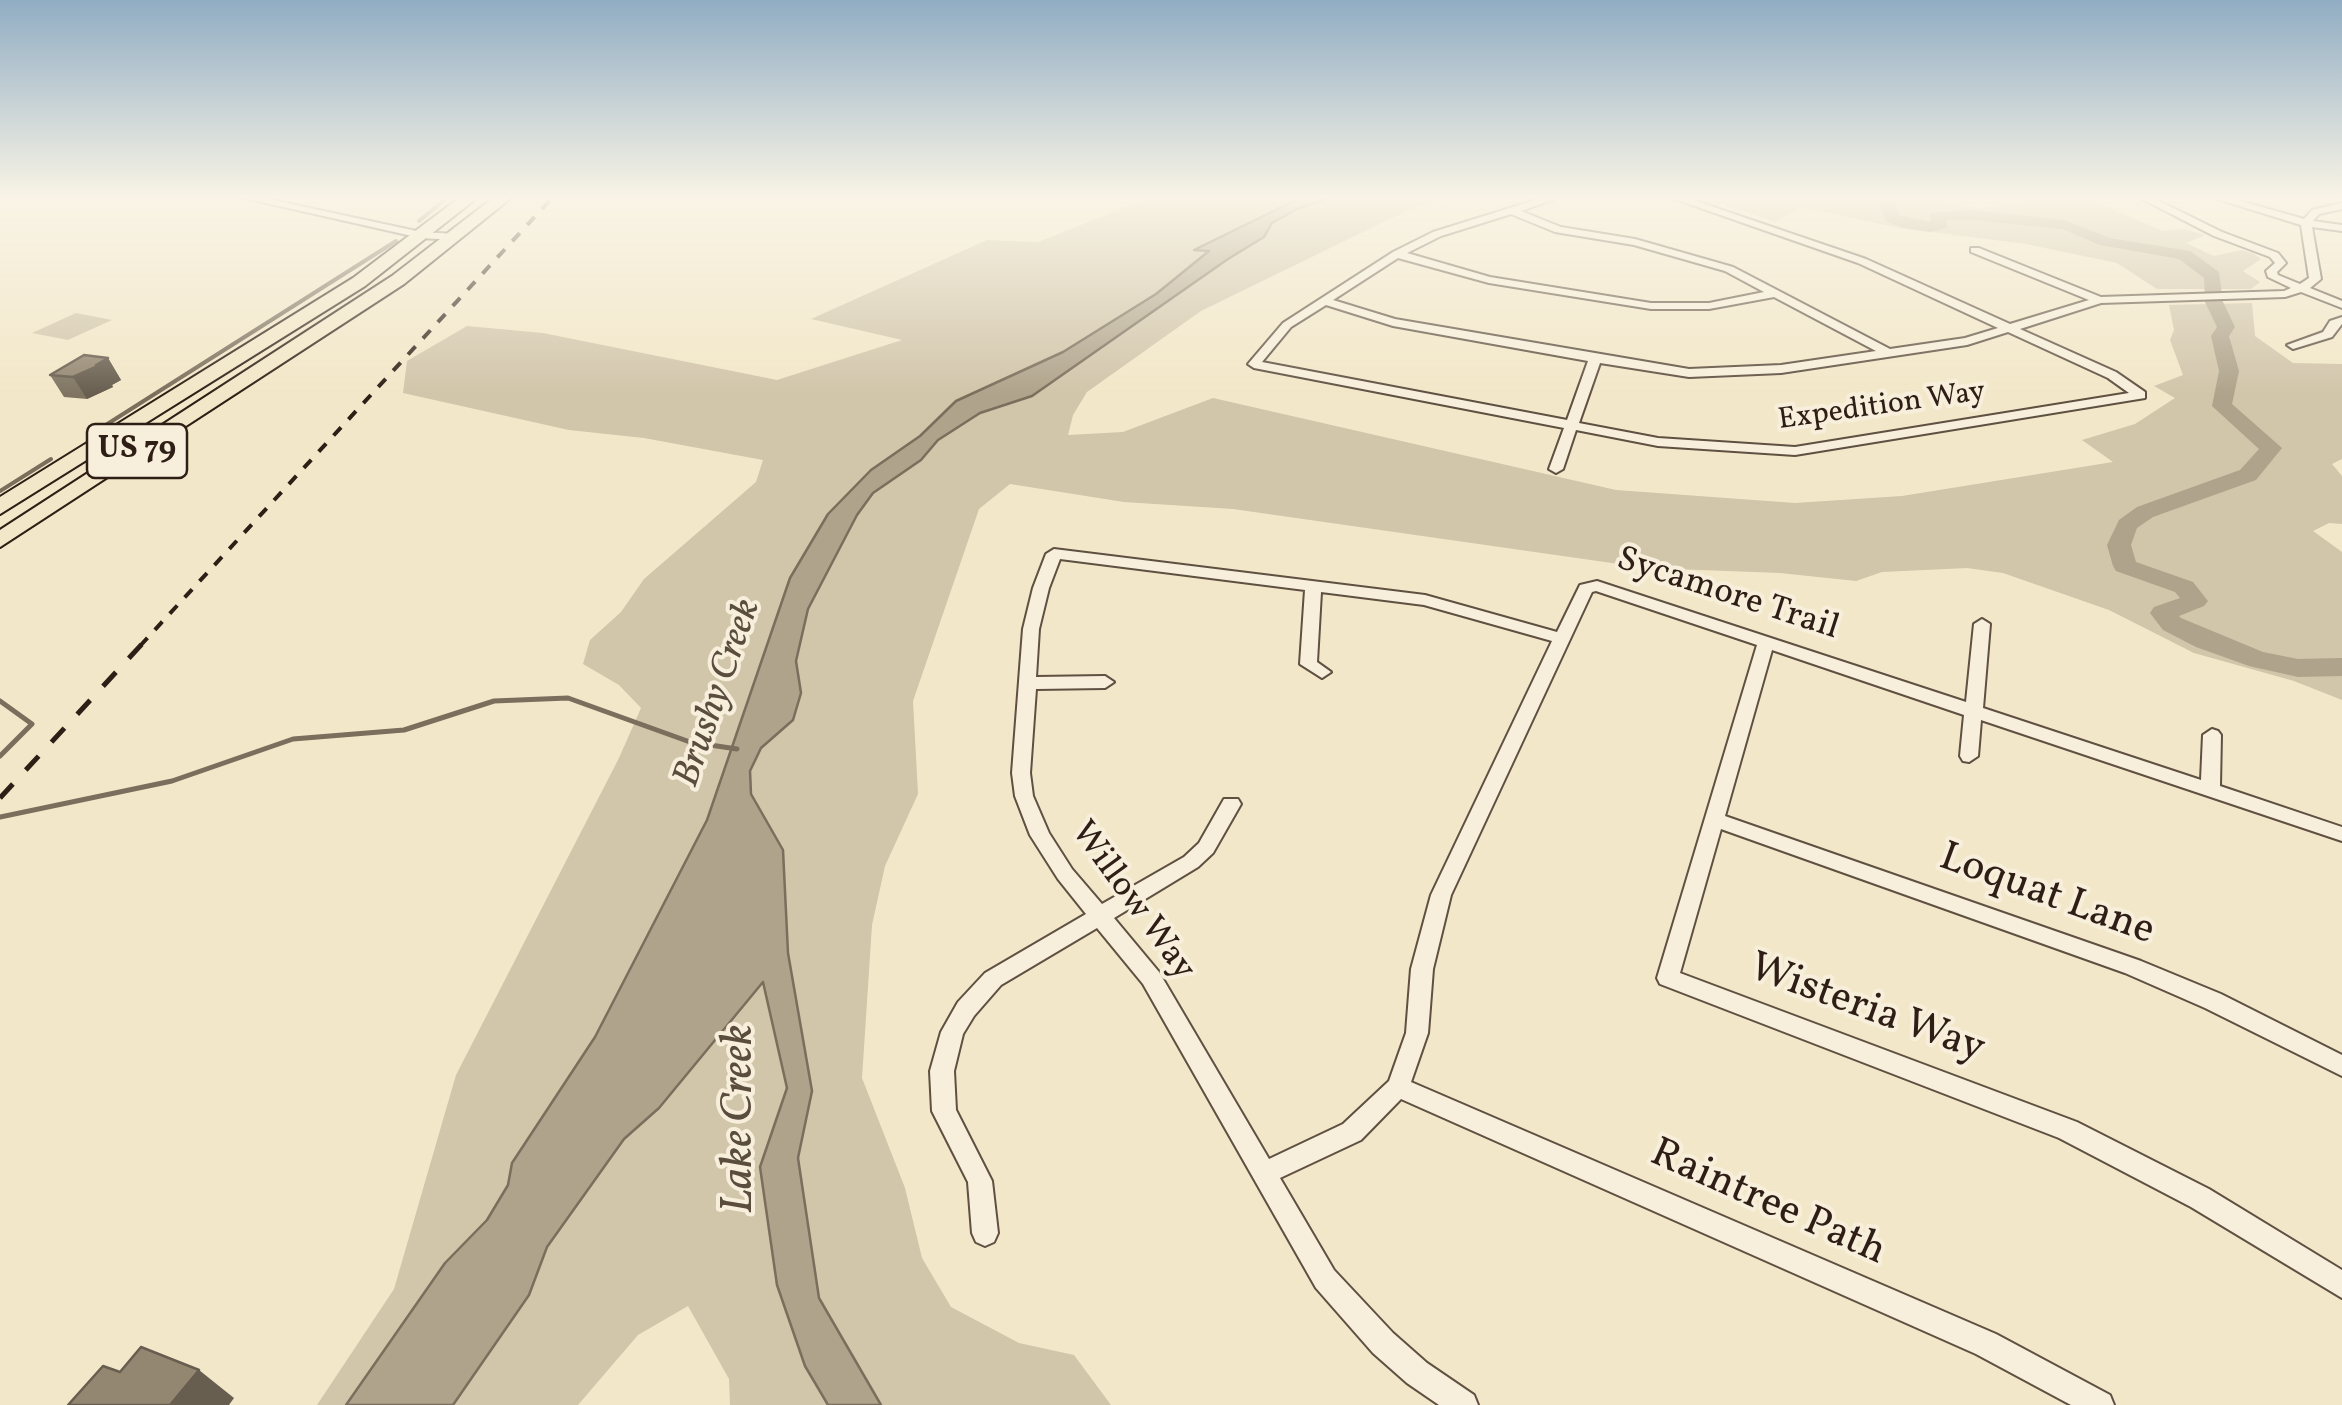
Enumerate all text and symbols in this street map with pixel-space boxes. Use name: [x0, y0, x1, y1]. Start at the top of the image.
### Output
street label: Expedition Way: [1776, 376, 1988, 440]
road number: US 79: [87, 424, 187, 478]
street label: Sycamore Trail: [1611, 540, 1843, 652]
water label: Brushy Creek: [667, 594, 773, 794]
street label: Willow Way: [1059, 814, 1203, 990]
street label: Loquat Lane: [1932, 835, 2160, 959]
street label: Wisteria Way: [1741, 945, 1991, 1077]
water label: Lake Creek: [716, 1025, 770, 1213]
street label: Raintree Path: [1641, 1131, 1893, 1279]

